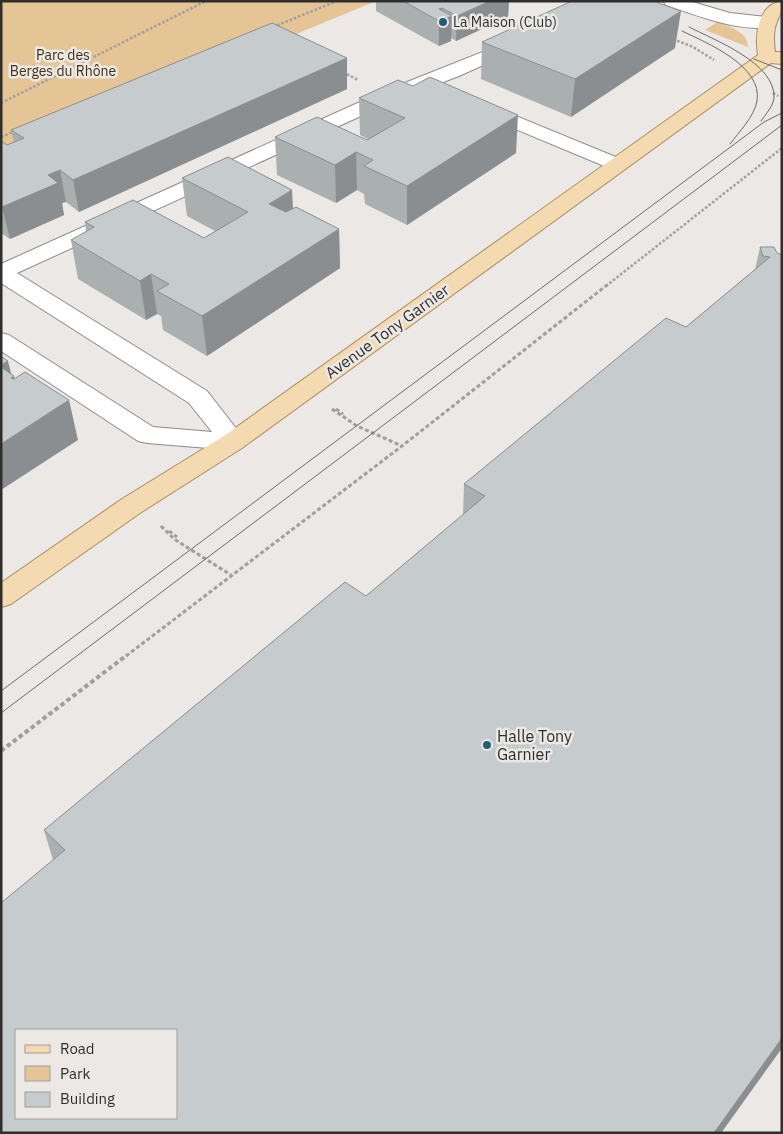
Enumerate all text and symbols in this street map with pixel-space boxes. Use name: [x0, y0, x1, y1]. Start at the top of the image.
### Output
place label: La Maison (Club): [453, 13, 557, 31]
marker: La Maison (Club): [437, 16, 449, 28]
park label: Parc des Berges du Rhône: [10, 46, 117, 80]
street label: Avenue Tony Garnier: [321, 279, 453, 383]
place label: Halle Tony Garnier: [497, 726, 572, 764]
marker: Halle Tony Garnier: [481, 739, 493, 751]
legend: [15, 1029, 178, 1119]
text: Road: [60, 1039, 95, 1058]
text: Park: [60, 1064, 90, 1083]
text: Building: [60, 1089, 115, 1108]

